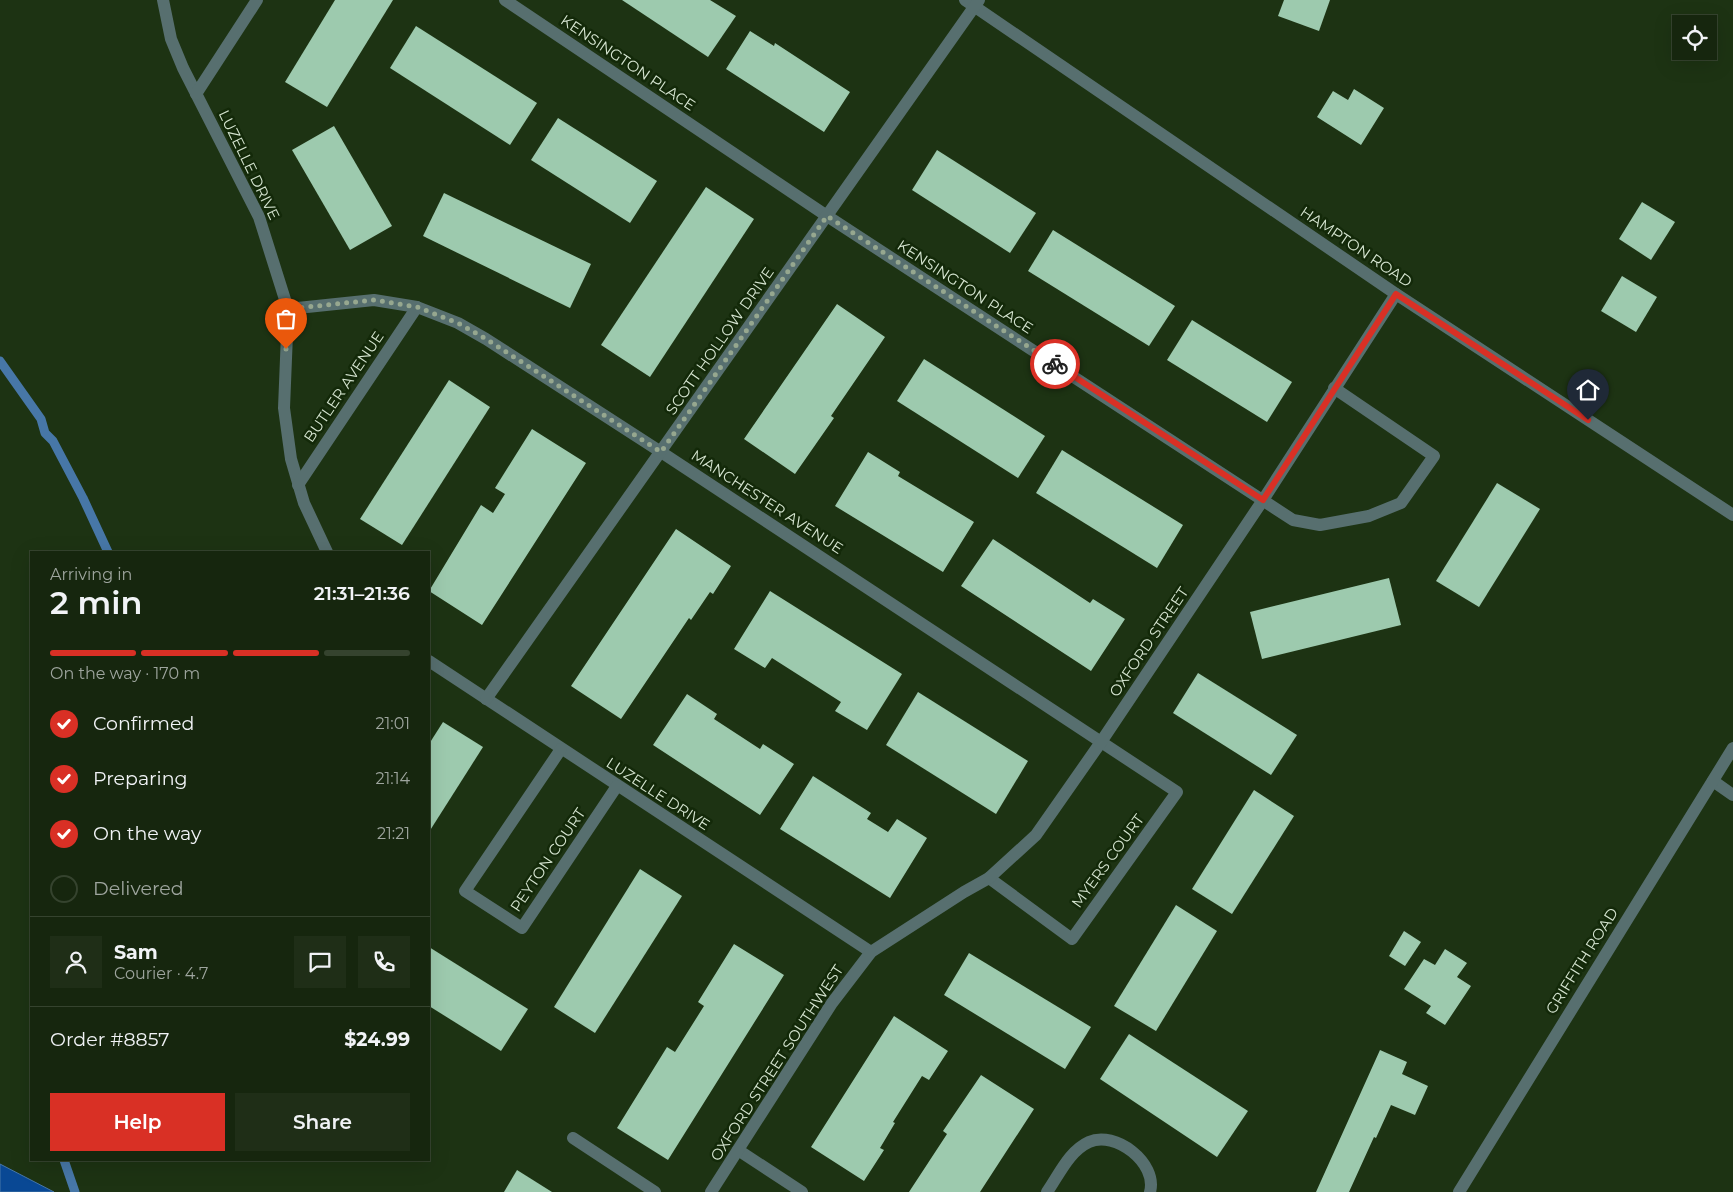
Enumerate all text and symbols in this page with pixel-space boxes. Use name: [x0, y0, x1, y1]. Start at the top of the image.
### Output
street label: KENSINGTON PLACE: [557, 10, 699, 115]
map controls: [1672, 15, 1717, 60]
button: locate: [1672, 15, 1717, 60]
street label: LUZELLE DRIVE: [215, 107, 284, 223]
street label: HAMPTON ROAD: [1297, 202, 1416, 291]
street label: KENSINGTON PLACE: [894, 235, 1037, 338]
street label: SCOTT HOLLOW DRIVE: [661, 263, 778, 418]
pin: [265, 298, 307, 349]
icon: bag: [272, 305, 300, 333]
street label: BUTLER AVENUE: [299, 328, 388, 446]
courier: [1030, 339, 1080, 389]
icon: bike: [1041, 350, 1069, 378]
pin: [1567, 369, 1609, 420]
icon: home: [1574, 376, 1602, 404]
street label: MANCHESTER AVENUE: [688, 445, 847, 558]
text: Arriving in: [50, 565, 132, 584]
text: 21:31–21:36: [314, 582, 410, 605]
text: 2 min: [50, 583, 142, 622]
street label: OXFORD STREET: [1105, 583, 1192, 700]
text: On the way · 170 m: [50, 664, 200, 683]
icon: check: [50, 710, 78, 738]
text: Confirmed: [93, 712, 194, 735]
text: 21:01: [375, 714, 410, 733]
street label: LUZELLE DRIVE: [603, 753, 714, 834]
icon: check: [50, 765, 78, 793]
text: Preparing: [93, 767, 188, 790]
text: 21:14: [375, 769, 410, 788]
street label: PEYTON COURT: [506, 804, 590, 915]
street label: MYERS COURT: [1067, 810, 1148, 911]
icon: check: [50, 820, 78, 848]
text: On the way: [93, 822, 201, 845]
text: 21:21: [377, 824, 410, 843]
text: Delivered: [93, 877, 184, 900]
street label: GRIFFITH ROAD: [1541, 904, 1622, 1017]
button: person: [50, 936, 102, 988]
button: chat: [294, 936, 346, 988]
button: phone: [358, 936, 410, 988]
text: Sam: [114, 941, 158, 964]
street label: OXFORD STREET SOUTHWEST: [706, 961, 847, 1164]
text: Courier · 4.7: [114, 964, 208, 983]
text: Order #8857: [50, 1028, 169, 1051]
text: $24.99: [344, 1028, 410, 1051]
button: Help: [50, 1093, 225, 1151]
button: Share: [235, 1093, 410, 1151]

